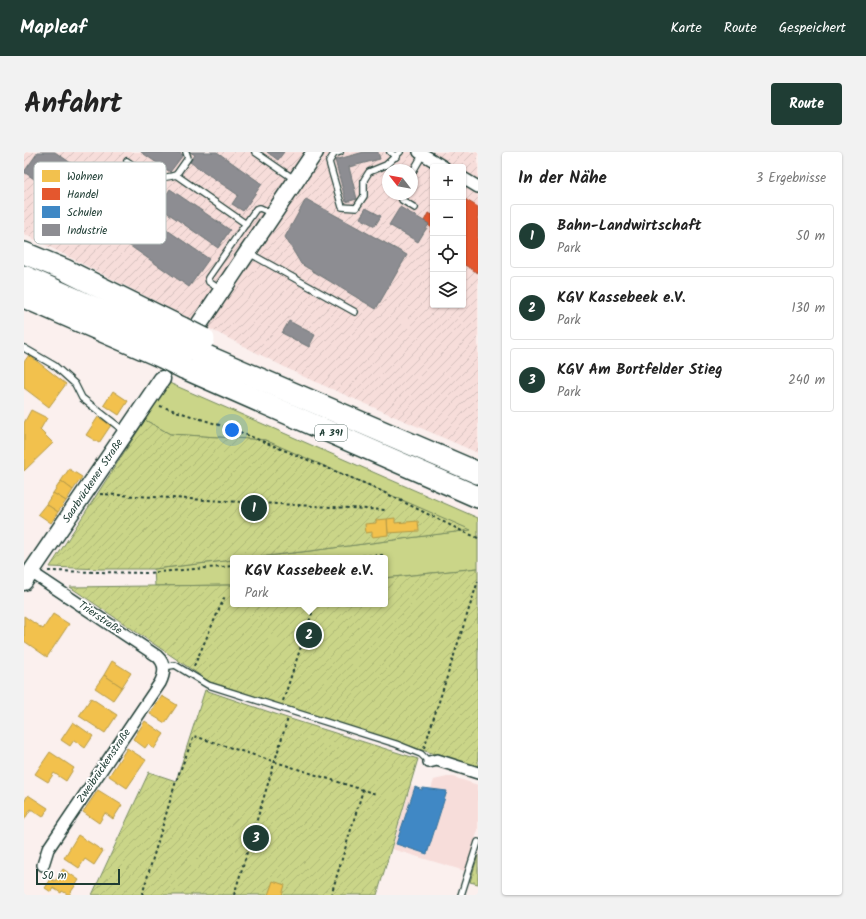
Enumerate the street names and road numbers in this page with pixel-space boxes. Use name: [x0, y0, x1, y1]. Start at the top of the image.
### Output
road number: A 391: [315, 425, 347, 441]
street label: Saarbrückener Straße: [58, 435, 128, 527]
street label: Trierstraße: [74, 597, 126, 639]
street label: Zweibrückenstraße: [72, 725, 136, 807]

